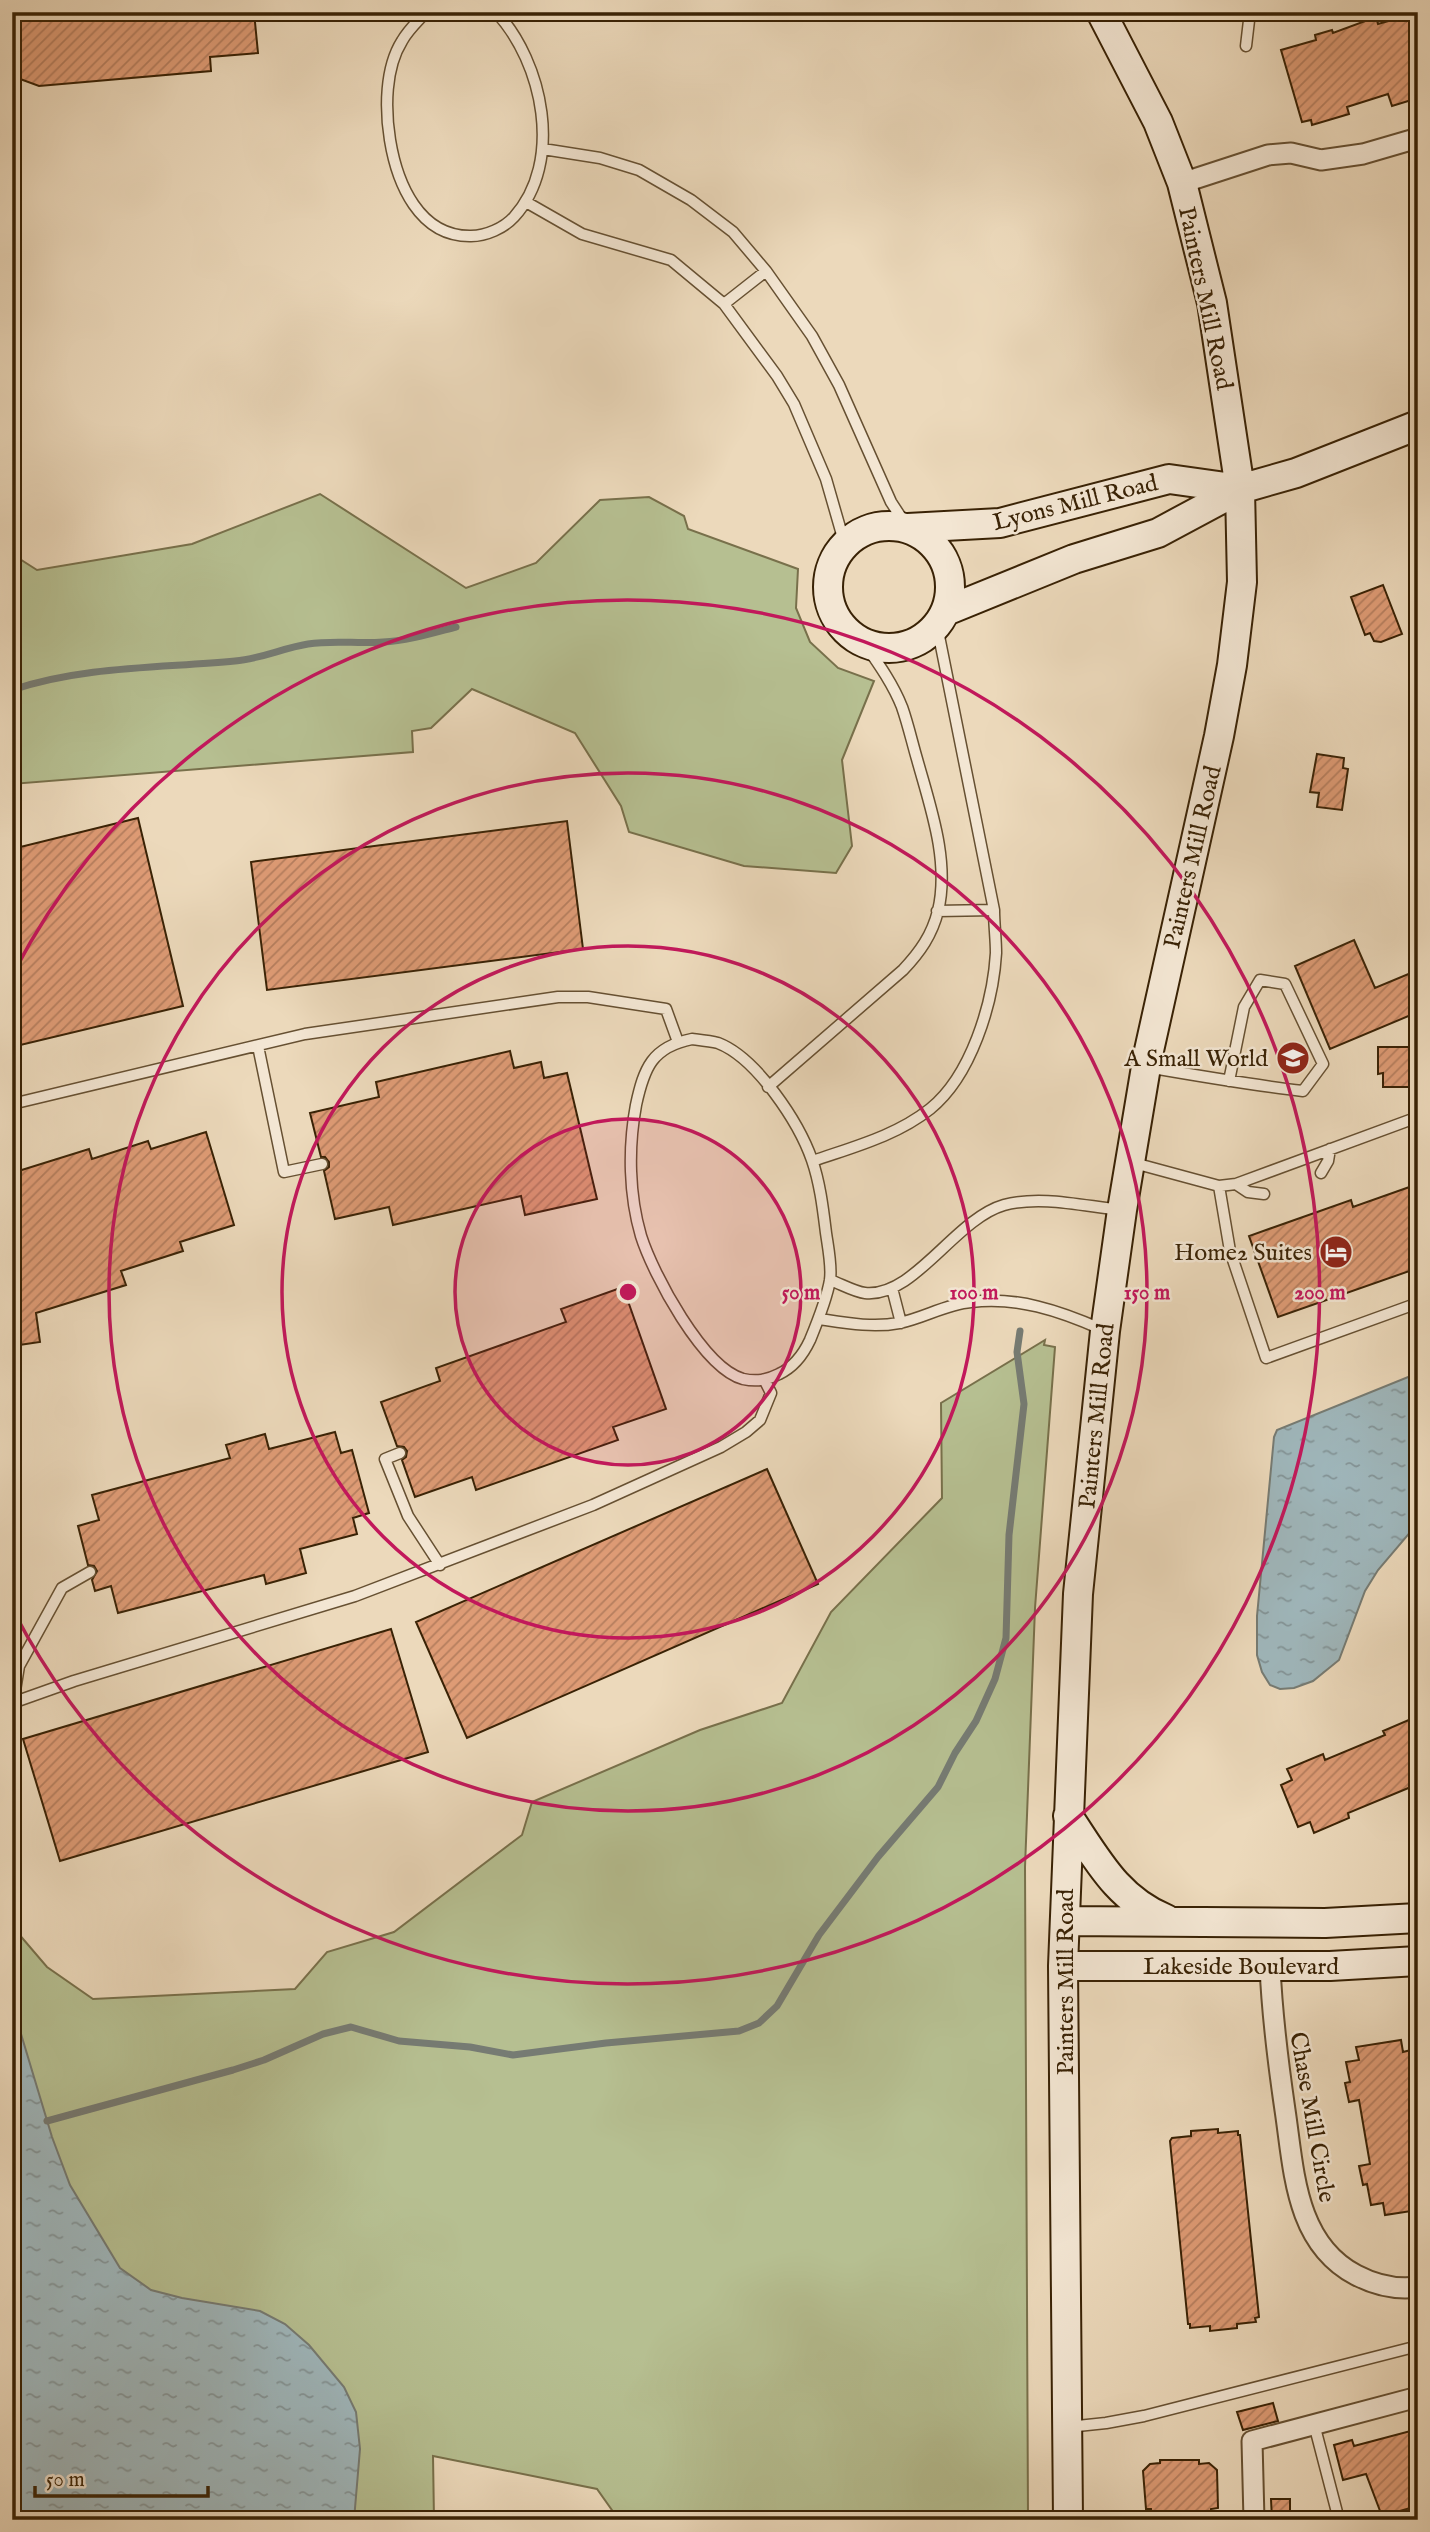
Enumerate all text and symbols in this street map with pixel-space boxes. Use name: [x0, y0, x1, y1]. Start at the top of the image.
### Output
street label: Painters Mill Road: [1170, 204, 1239, 393]
street label: Lyons Mill Road: [990, 468, 1161, 539]
street label: Painters Mill Road: [1157, 763, 1230, 952]
school or university icon: A Small World: [1274, 1039, 1312, 1077]
place label: A Small World: [1123, 1044, 1268, 1075]
hotel icon: Home2 Suites: [1317, 1233, 1355, 1271]
place label: Home2 Suites: [1174, 1238, 1312, 1269]
centre of rings: [616, 1280, 640, 1304]
text: 50 m: [782, 1280, 821, 1307]
text: 100 m: [949, 1280, 999, 1307]
text: 150 m: [1124, 1280, 1171, 1307]
text: 200 m: [1294, 1280, 1346, 1307]
street label: Painters Mill Road: [1072, 1322, 1123, 1511]
street label: Painters Mill Road: [1051, 1889, 1082, 2075]
street label: Lakeside Boulevard: [1143, 1952, 1339, 1983]
street label: Chase Mill Circle: [1281, 2030, 1342, 2205]
scale bar: [35, 2455, 208, 2499]
text: 50 m: [46, 2467, 85, 2494]

